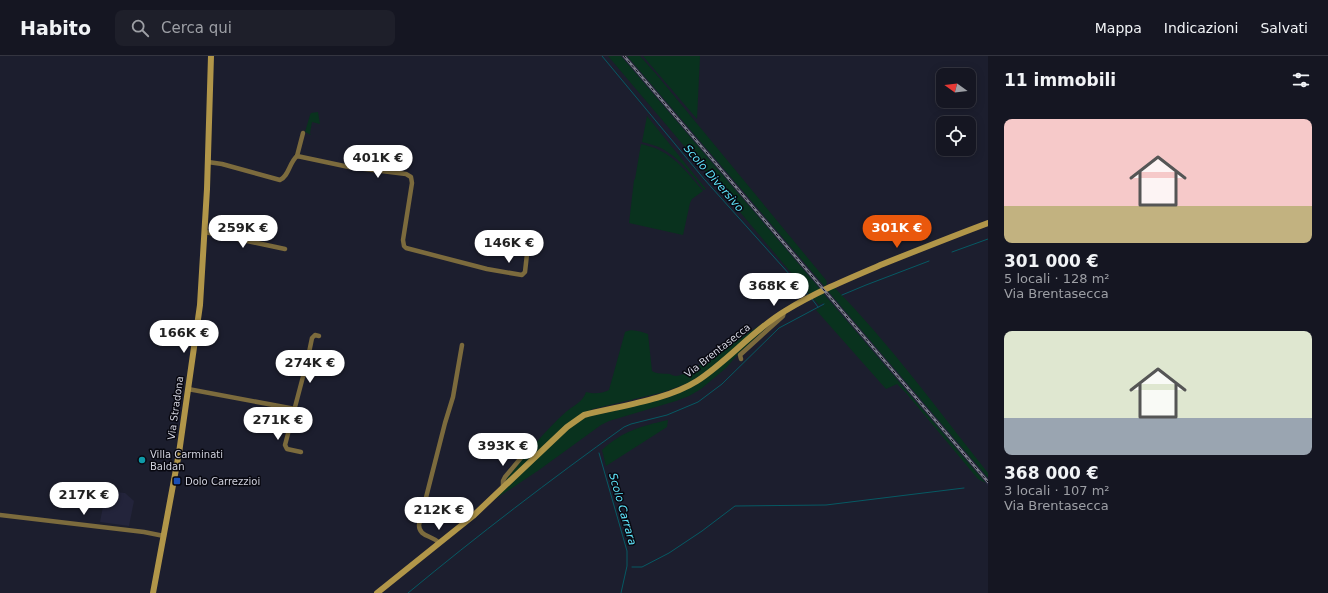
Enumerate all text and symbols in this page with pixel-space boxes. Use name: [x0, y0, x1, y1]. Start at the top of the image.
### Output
search box: [115, 10, 395, 46]
text: Habito: [20, 17, 91, 39]
icon: search: [129, 17, 151, 39]
text: Cerca qui: [161, 19, 232, 37]
text: Mappa: [1095, 20, 1142, 36]
text: Indicazioni: [1164, 20, 1238, 36]
text: Salvati: [1260, 20, 1308, 36]
north arrow: [936, 68, 976, 108]
map controls: [936, 68, 976, 156]
icon: filters: [1290, 69, 1312, 91]
text: 11 immobili: [1004, 70, 1116, 90]
button: locate: [936, 116, 976, 156]
water label: Scolo Diversivo: [681, 142, 746, 215]
pin: 401K €: [345, 145, 411, 179]
icon: home: [1122, 145, 1194, 217]
text: 401K €: [353, 150, 403, 165]
pin: 259K €: [210, 215, 276, 249]
pin: 301K €: [864, 215, 930, 249]
text: 259K €: [218, 220, 268, 235]
text: 301K €: [872, 220, 922, 235]
pin: 146K €: [476, 230, 542, 264]
text: 146K €: [484, 235, 534, 250]
text: 301 000 €: [1004, 251, 1099, 271]
text: 5 locali · 128 m²: [1004, 271, 1110, 286]
pin: 368K €: [741, 273, 807, 307]
text: 368K €: [749, 278, 799, 293]
text: Via Brentasecca: [1004, 286, 1109, 301]
pin: 166K €: [151, 320, 217, 354]
street label: Via Brentasecca: [682, 321, 752, 380]
text: 166K €: [159, 325, 209, 340]
pin: 274K €: [277, 350, 343, 384]
text: 274K €: [285, 355, 335, 370]
icon: home: [1122, 357, 1194, 429]
street label: Via Stradona: [166, 376, 185, 441]
pin: 271K €: [245, 407, 311, 441]
text: 271K €: [253, 412, 303, 427]
pin: 393K €: [470, 433, 536, 467]
text: 393K €: [478, 438, 528, 453]
place label: Villa Carminati Baldan: [150, 449, 223, 472]
marker: Villa Carminati Baldan: [137, 455, 147, 465]
text: 368 000 €: [1004, 463, 1099, 483]
water label: Scolo Carrara: [606, 472, 639, 547]
marker: Dolo Carrezzioi: [172, 476, 182, 486]
place label: Dolo Carrezzioi: [185, 476, 260, 487]
pin: 217K €: [51, 482, 117, 516]
text: 3 locali · 107 m²: [1004, 483, 1110, 498]
text: 217K €: [59, 487, 109, 502]
pin: 212K €: [406, 497, 472, 531]
text: Via Brentasecca: [1004, 498, 1109, 513]
text: 212K €: [414, 502, 464, 517]

